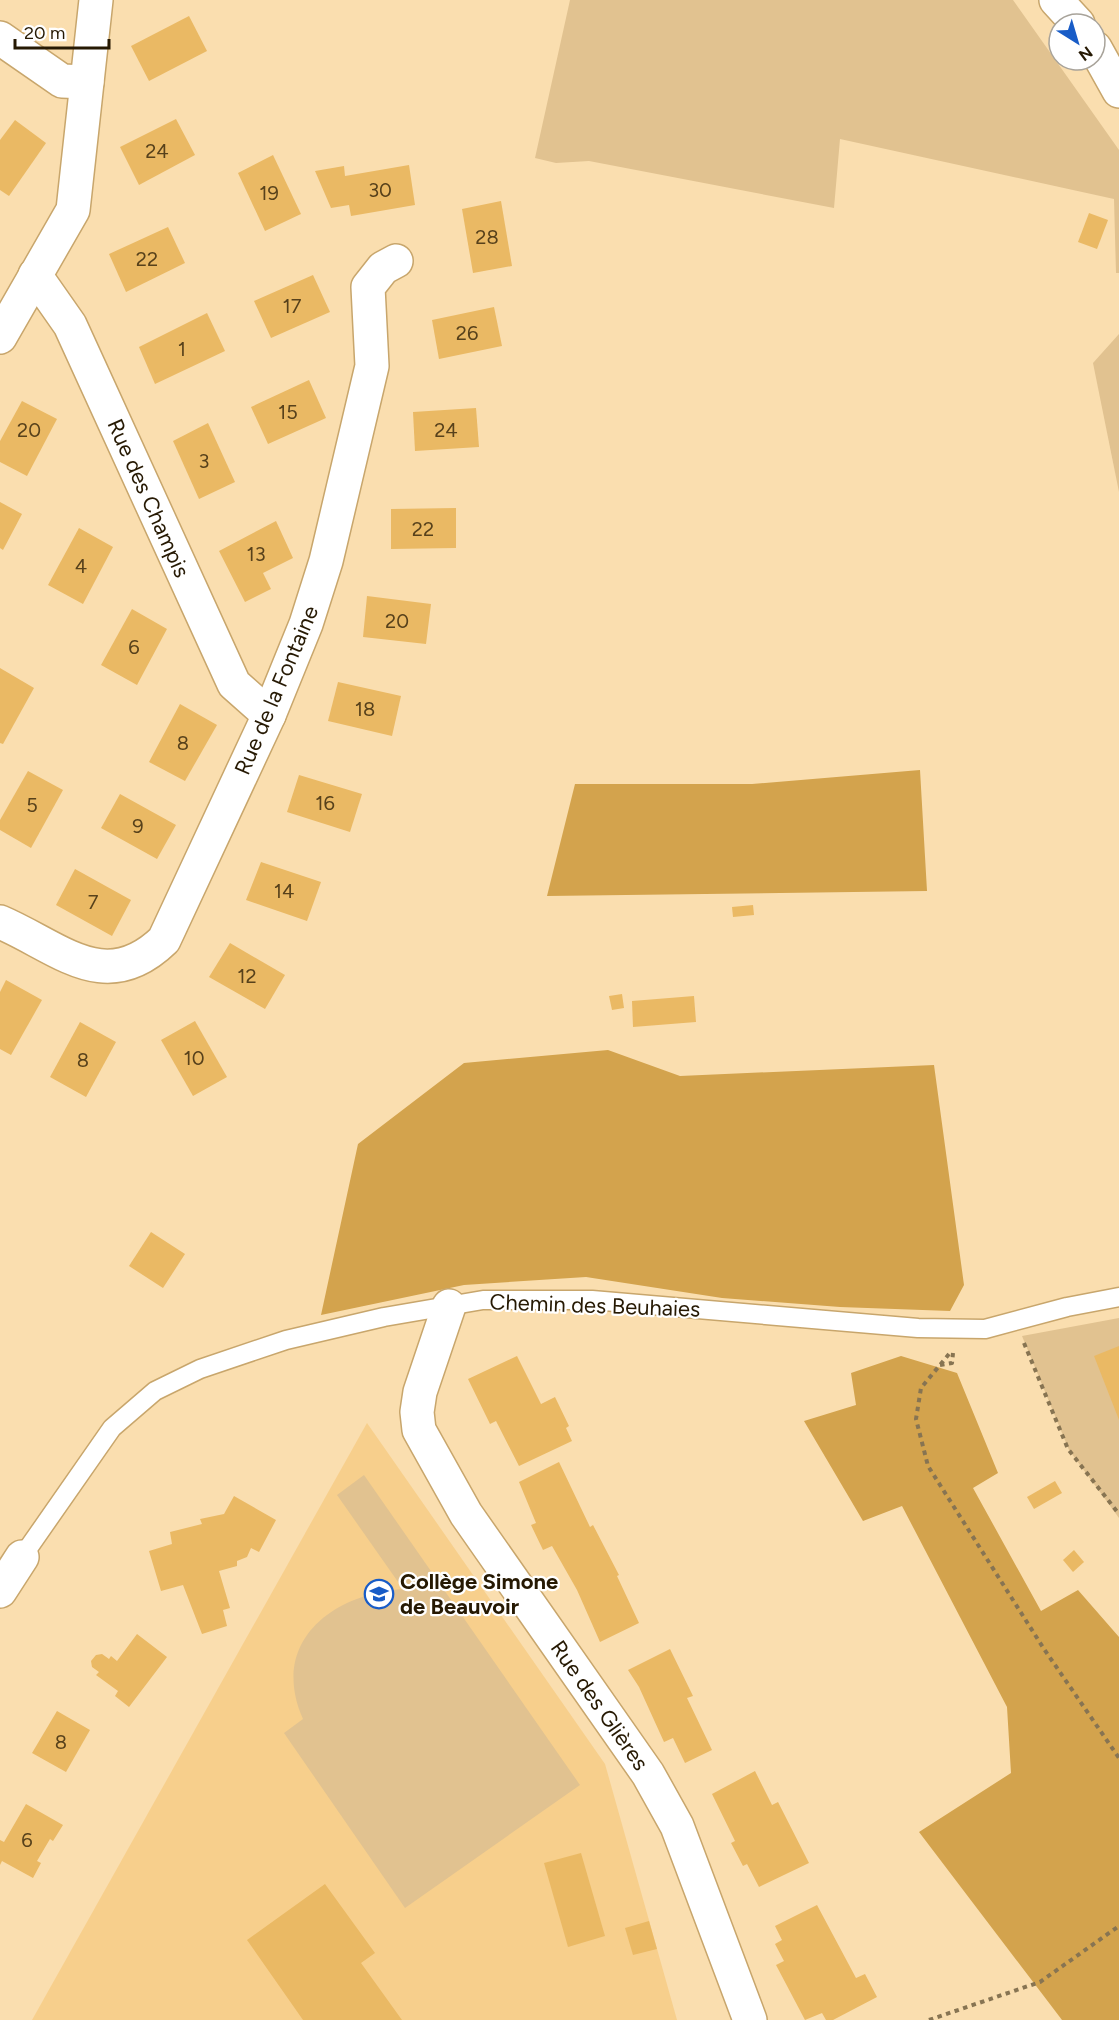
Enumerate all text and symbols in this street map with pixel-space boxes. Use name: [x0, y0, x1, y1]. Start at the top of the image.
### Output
scale bar: [15, 12, 110, 50]
north arrow: [1047, 12, 1107, 72]
text: 20 m: [24, 22, 65, 44]
text: N: [1075, 42, 1096, 65]
house number: 24: [145, 139, 169, 163]
house number: 30: [368, 178, 392, 202]
house number: 19: [259, 181, 279, 205]
house number: 28: [475, 225, 499, 249]
house number: 22: [136, 247, 158, 271]
house number: 17: [283, 294, 302, 318]
house number: 26: [456, 321, 478, 345]
house number: 1: [178, 337, 186, 361]
house number: 15: [278, 400, 298, 424]
street label: Rue des Champis: [102, 415, 196, 582]
house number: 20: [17, 418, 41, 442]
house number: 24: [434, 418, 458, 442]
house number: 3: [199, 449, 209, 473]
house number: 22: [412, 517, 434, 541]
house number: 13: [246, 542, 266, 566]
house number: 4: [75, 554, 87, 578]
street label: Rue de la Fontaine: [229, 602, 324, 779]
house number: 20: [385, 609, 409, 633]
house number: 6: [128, 635, 140, 659]
house number: 18: [355, 697, 375, 721]
house number: 8: [177, 731, 189, 755]
house number: 16: [315, 791, 335, 815]
house number: 5: [26, 793, 38, 817]
house number: 9: [132, 814, 144, 838]
house number: 14: [274, 879, 294, 903]
house number: 7: [88, 890, 99, 914]
house number: 12: [237, 964, 257, 988]
house number: 10: [183, 1046, 205, 1070]
house number: 8: [77, 1048, 89, 1072]
street label: Chemin des Beuhaies: [489, 1288, 701, 1323]
place label: Collège Simone de Beauvoir: [400, 1568, 558, 1620]
school or university icon: Collège Simone de Beauvoir: [363, 1578, 395, 1610]
street label: Rue des Glières: [545, 1635, 654, 1775]
house number: 8: [55, 1730, 67, 1754]
house number: 6: [21, 1828, 33, 1852]

